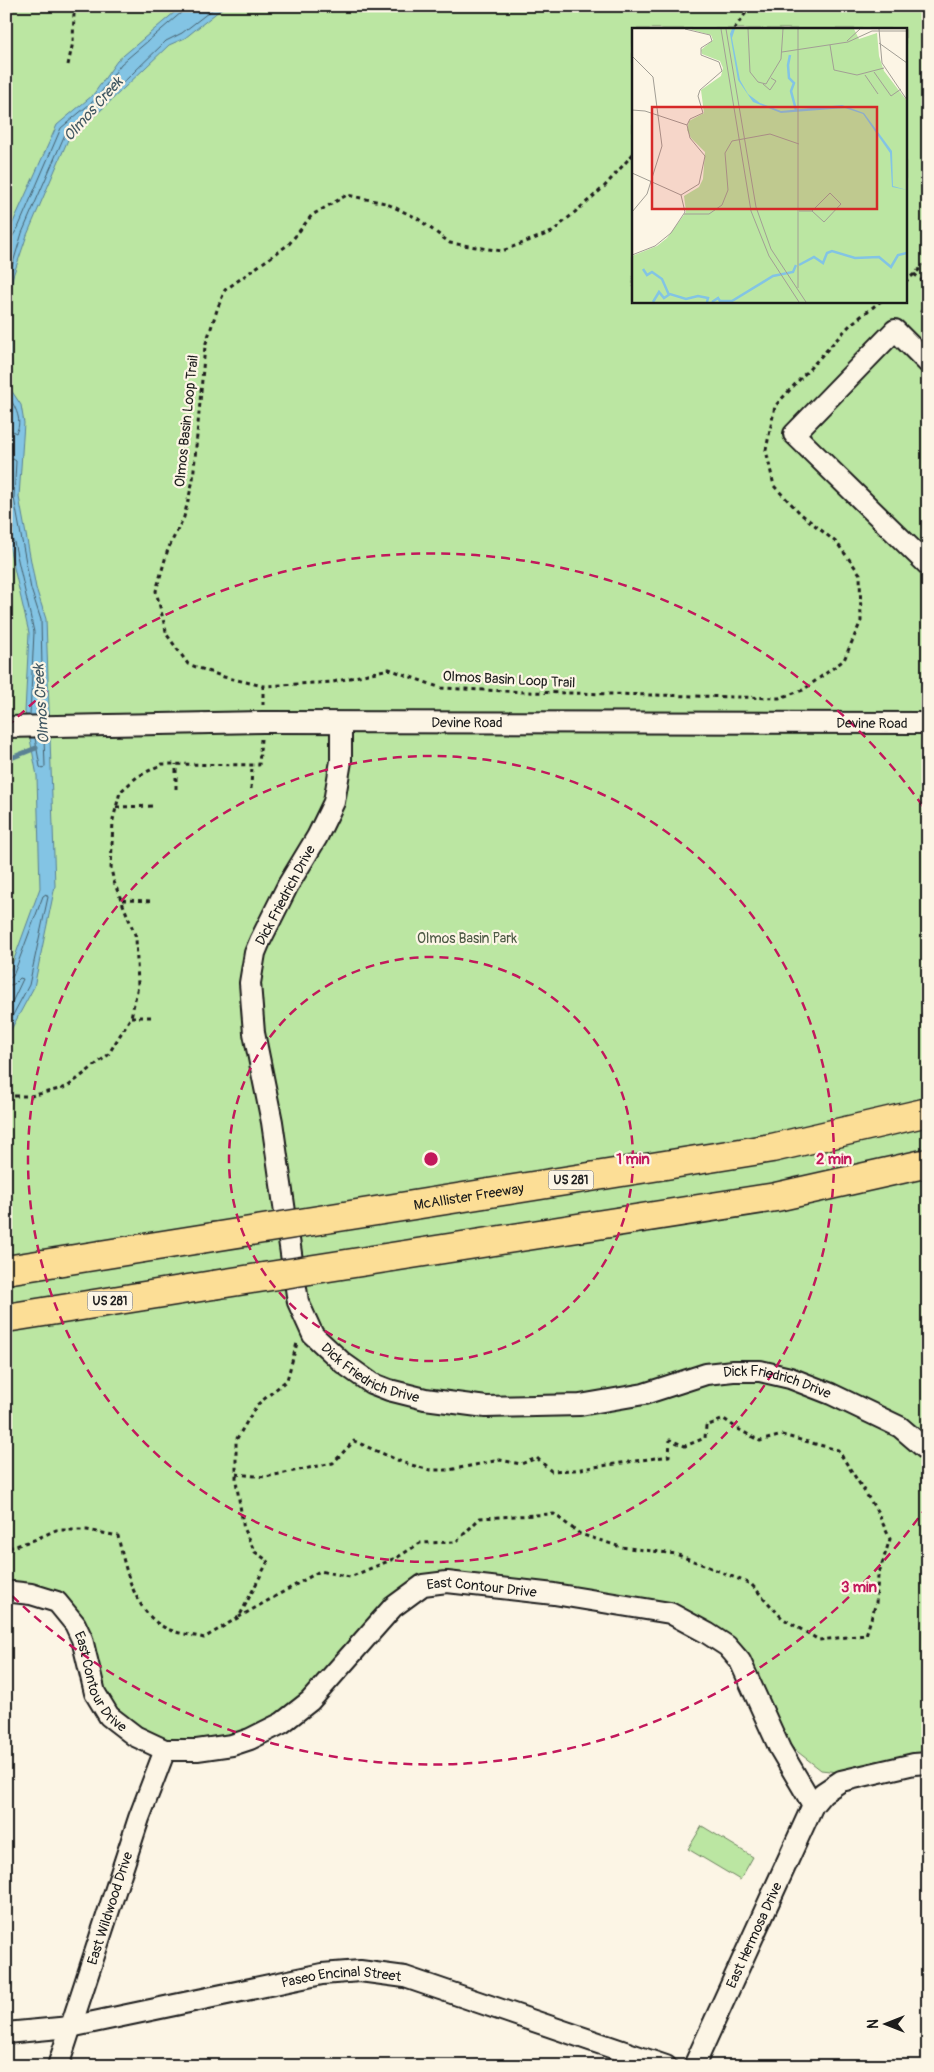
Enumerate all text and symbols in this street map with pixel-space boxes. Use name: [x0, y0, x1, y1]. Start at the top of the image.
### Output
inset map: [632, 28, 906, 302]
water label: Olmos Creek: [60, 72, 128, 145]
street label: Olmos Basin Loop Trail: [171, 354, 202, 488]
water label: Olmos Creek: [29, 662, 54, 744]
street label: Olmos Basin Loop Trail: [442, 668, 576, 691]
street label: Devine Road: [431, 714, 503, 731]
street label: Devine Road: [836, 715, 908, 732]
street label: Dick Friedrich Drive: [252, 842, 319, 948]
park label: Olmos Basin Park: [417, 930, 517, 947]
centre of rings: [422, 1150, 440, 1168]
text: 1 min: [616, 1150, 650, 1169]
text: 2 min: [816, 1150, 852, 1169]
road number: US 281: [548, 1170, 594, 1190]
street label: McAllister Freeway: [413, 1180, 525, 1214]
road number: US 281: [88, 1292, 132, 1310]
street label: Dick Friedrich Drive: [318, 1339, 421, 1406]
street label: Dick Friedrich Drive: [722, 1363, 833, 1402]
street label: East Contour Drive: [426, 1574, 538, 1601]
text: 3 min: [841, 1578, 877, 1597]
street label: East Contour Drive: [71, 1629, 130, 1736]
street label: East Wildwood Drive: [84, 1850, 136, 1967]
street label: East Hermosa Drive: [723, 1879, 786, 1991]
street label: Paseo Encinal Street: [280, 1963, 403, 1991]
north arrow: [862, 2000, 912, 2050]
text: N: [865, 2019, 882, 2029]

